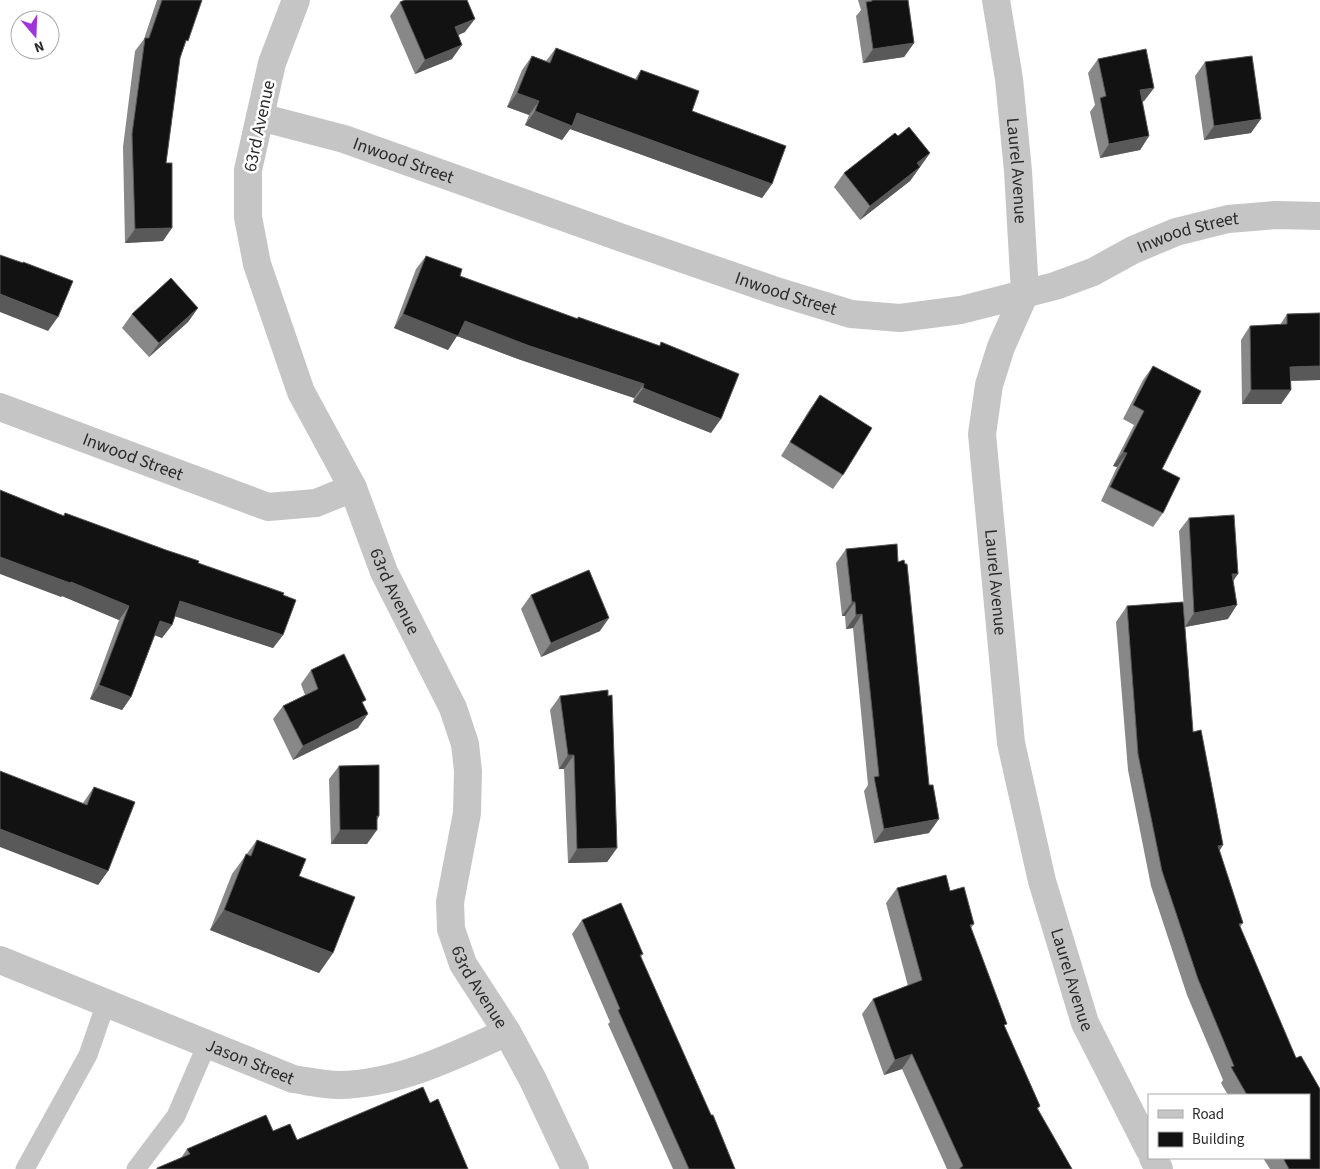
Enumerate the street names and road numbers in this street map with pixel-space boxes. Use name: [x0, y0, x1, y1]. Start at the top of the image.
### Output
street label: 63rd Avenue: [238, 78, 281, 174]
street label: Laurel Avenue: [1000, 116, 1033, 224]
street label: Inwood Street: [349, 131, 457, 190]
street label: Inwood Street: [1133, 206, 1240, 260]
street label: Inwood Street: [731, 266, 840, 322]
street label: Inwood Street: [79, 427, 187, 487]
street label: Laurel Avenue: [978, 528, 1013, 636]
street label: 63rd Avenue: [363, 545, 426, 639]
street label: Laurel Avenue: [1044, 925, 1099, 1036]
street label: 63rd Avenue: [445, 942, 513, 1034]
street label: Jason Street: [202, 1033, 298, 1091]

